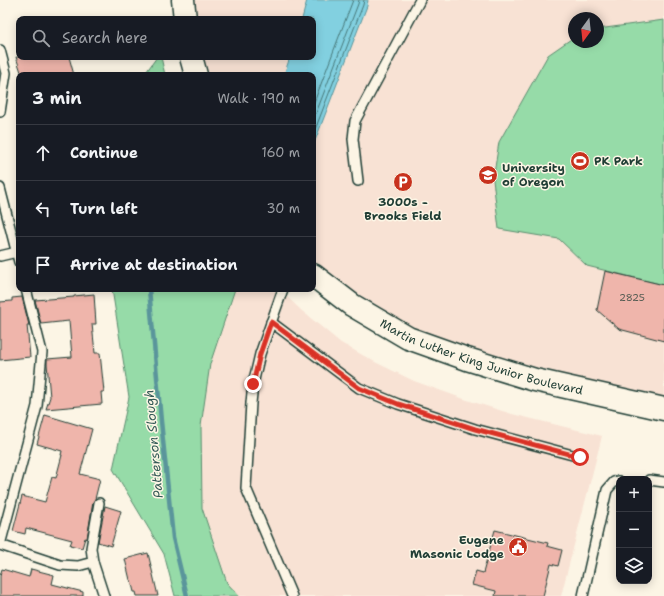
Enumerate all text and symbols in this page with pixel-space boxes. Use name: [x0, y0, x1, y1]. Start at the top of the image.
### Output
north arrow: [568, 12, 604, 48]
search box: [16, 16, 316, 60]
icon: search: [30, 27, 52, 49]
text: Search here: [62, 28, 148, 48]
text: 3 min: [32, 87, 82, 109]
text: Walk · 190 m: [218, 90, 300, 107]
icon: ahead: [32, 142, 54, 164]
text: Continue: [70, 143, 138, 163]
text: 160 m: [262, 144, 300, 161]
sports icon: PK Park: [569, 150, 591, 172]
place label: PK Park: [594, 153, 643, 169]
place label: University of Oregon: [502, 160, 565, 190]
school or university icon: University of Oregon: [477, 164, 499, 186]
parking icon: 3000s - Brooks Field: [392, 171, 414, 193]
place label: 3000s - Brooks Field: [364, 194, 442, 224]
icon: left: [32, 198, 54, 220]
text: Turn left: [70, 199, 138, 219]
text: 30 m: [266, 200, 300, 217]
icon: arrive: [32, 254, 54, 276]
text: Arrive at destination: [70, 255, 238, 275]
house number: 2825: [619, 291, 645, 304]
street label: Martin Luther King Junior Boulevard: [377, 315, 585, 399]
route end: [244, 375, 262, 393]
water label: Patterson Slough: [140, 389, 167, 499]
route start: [571, 448, 589, 466]
map controls: [616, 476, 652, 584]
button: +: [616, 476, 652, 512]
button: −: [616, 512, 652, 548]
place label: Eugene Masonic Lodge: [410, 532, 504, 562]
public building icon: Eugene Masonic Lodge: [507, 536, 529, 558]
button: layers: [616, 548, 652, 584]

